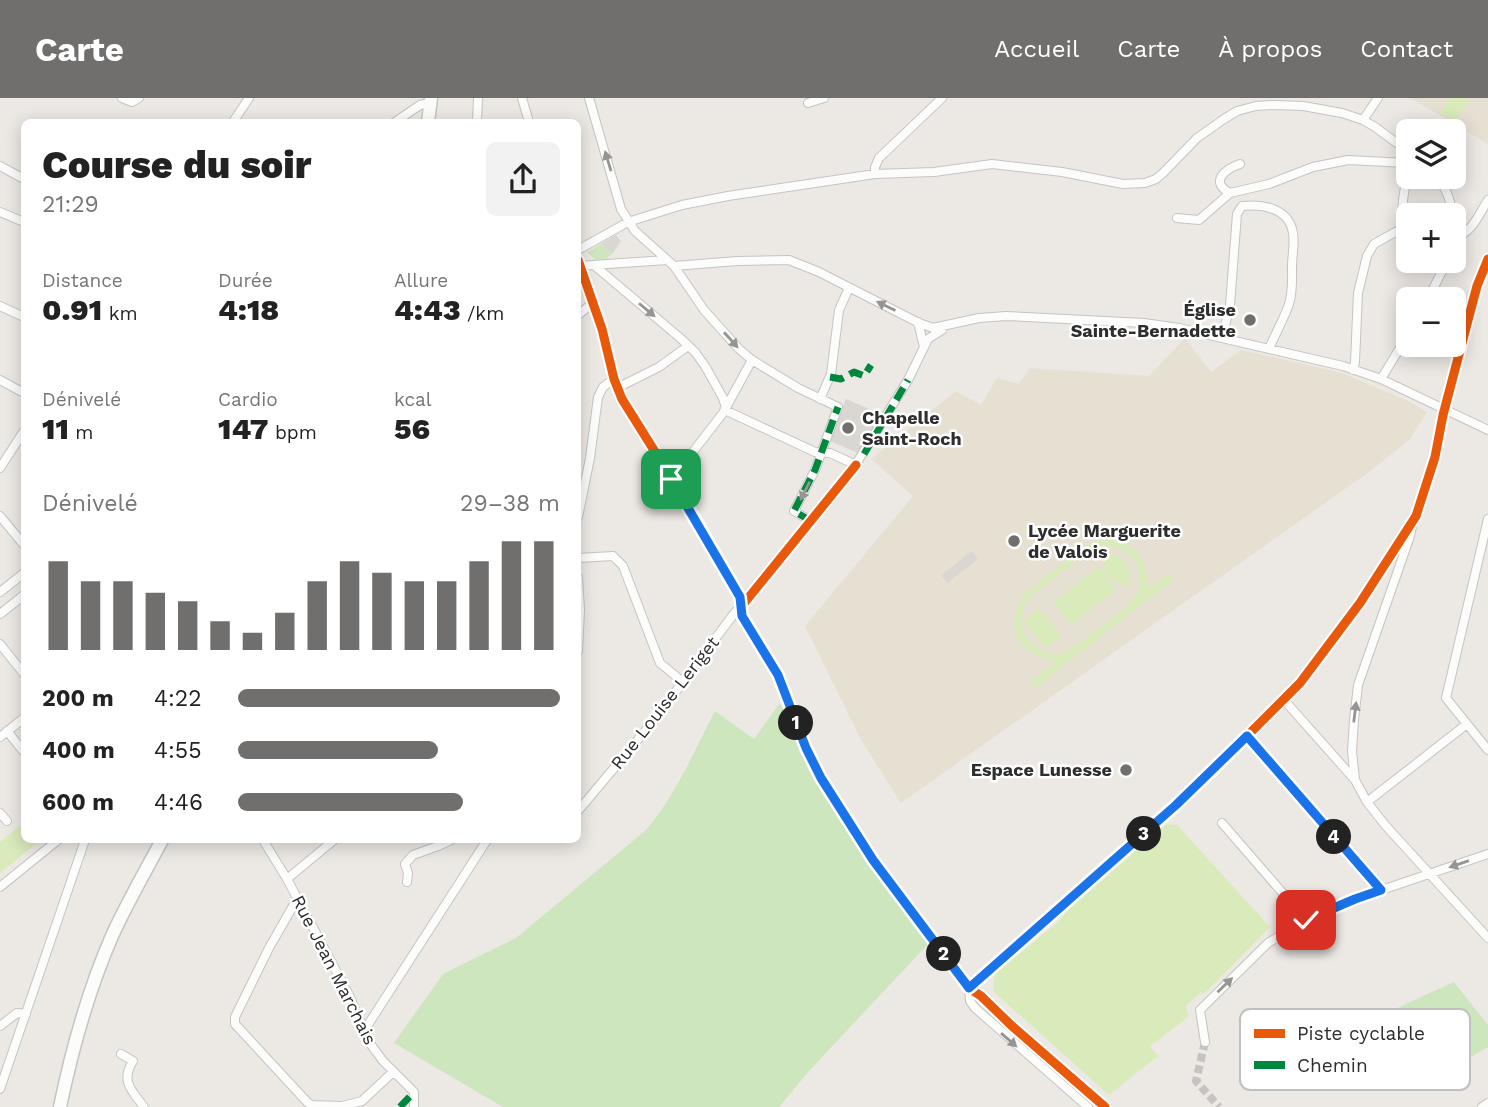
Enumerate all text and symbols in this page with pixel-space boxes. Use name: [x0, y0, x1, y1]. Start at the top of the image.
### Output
text: Carte: [35, 30, 124, 69]
text: Accueil: [994, 35, 1079, 63]
text: Carte: [1117, 35, 1180, 63]
text: À propos: [1218, 35, 1322, 63]
text: Contact: [1360, 35, 1453, 63]
map controls: [1396, 119, 1466, 357]
button: layers: [1396, 119, 1466, 189]
button: share: [486, 142, 560, 216]
text: Course du soir: [42, 143, 311, 187]
one-way arrow: [602, 150, 612, 171]
text: 21:29: [42, 191, 99, 218]
button: +: [1396, 203, 1466, 273]
text: Distance: [42, 269, 123, 292]
text: Durée: [218, 269, 273, 292]
text: Allure: [394, 269, 448, 292]
button: −: [1396, 287, 1466, 357]
text: 0.91: [42, 292, 102, 327]
text: 4:18: [218, 292, 279, 327]
text: 4:43: [394, 292, 461, 327]
place label: Église Sainte-Bernadette: [1071, 299, 1236, 341]
one-way arrow: [876, 301, 896, 312]
text: km: [102, 302, 138, 325]
text: /km: [461, 302, 504, 325]
one-way arrow: [638, 302, 655, 317]
marker: Église Sainte-Bernadette: [1242, 312, 1258, 328]
one-way arrow: [723, 331, 738, 348]
text: Dénivelé: [42, 388, 121, 411]
text: Cardio: [218, 388, 278, 411]
text: kcal: [394, 388, 432, 411]
place label: Chapelle Saint-Roch: [862, 407, 962, 449]
text: 11: [42, 411, 69, 446]
text: 147: [218, 411, 268, 446]
text: 56: [394, 411, 430, 446]
marker: Chapelle Saint-Roch: [840, 420, 856, 436]
text: m: [69, 421, 93, 444]
text: bpm: [268, 421, 317, 444]
pin: [641, 449, 701, 509]
icon: arrive: [652, 460, 690, 498]
one-way arrow: [799, 481, 810, 501]
text: Dénivelé: [42, 490, 138, 517]
text: 29–38 m: [460, 490, 560, 517]
place label: Lycée Marguerite de Valois: [1028, 520, 1181, 562]
marker: Lycée Marguerite de Valois: [1006, 533, 1022, 549]
street label: Rue Louise Leriget: [606, 632, 723, 773]
text: 200 m: [42, 685, 114, 712]
text: 4:22: [154, 685, 202, 712]
one-way arrow: [1349, 701, 1360, 723]
pin: 1: [778, 706, 814, 740]
text: 1: [791, 711, 800, 734]
text: 400 m: [42, 737, 115, 764]
text: 4:55: [154, 737, 202, 764]
place label: Espace Lunesse: [971, 759, 1112, 780]
marker: Espace Lunesse: [1118, 762, 1134, 778]
text: 600 m: [42, 789, 114, 816]
text: 4:46: [154, 789, 203, 816]
pin: 3: [1126, 816, 1162, 852]
pin: 4: [1316, 820, 1352, 854]
text: 3: [1138, 822, 1149, 845]
text: 4: [1327, 825, 1340, 848]
one-way arrow: [1448, 859, 1469, 870]
pin: [1276, 890, 1336, 950]
street label: Rue Jean Marchais: [288, 891, 381, 1048]
icon: check: [1287, 901, 1325, 939]
pin: 2: [926, 936, 962, 972]
text: 2: [938, 942, 949, 965]
one-way arrow: [1216, 977, 1233, 993]
legend: [1240, 1009, 1470, 1090]
text: Piste cyclable: [1297, 1022, 1425, 1045]
one-way arrow: [1001, 1032, 1018, 1047]
text: Chemin: [1297, 1054, 1368, 1077]

